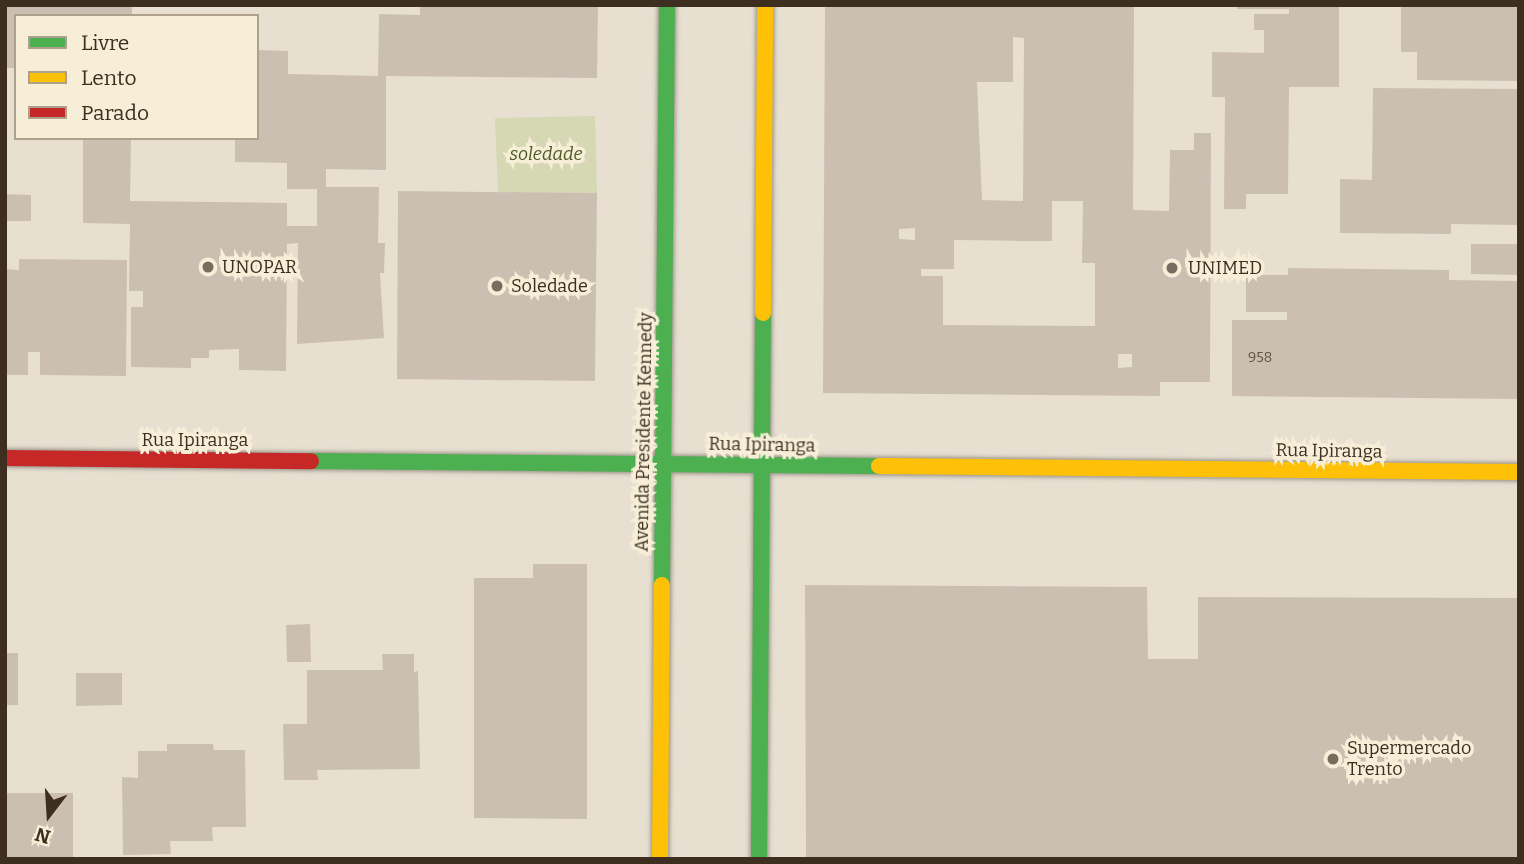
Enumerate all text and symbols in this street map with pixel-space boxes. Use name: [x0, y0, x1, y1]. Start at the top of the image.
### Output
legend: [14, 14, 259, 140]
text: Livre: [81, 30, 129, 56]
text: Lento: [81, 65, 137, 91]
text: Parado: [81, 100, 149, 126]
park label: soledade: [509, 143, 583, 165]
place label: UNOPAR: [222, 256, 297, 278]
place label: UNIMED: [1188, 257, 1262, 279]
marker: UNIMED: [1162, 258, 1182, 278]
marker: UNOPAR: [200, 259, 216, 275]
place label: Soledade: [511, 275, 588, 297]
marker: Soledade: [489, 278, 505, 294]
street label: Avenida Presidente Kennedy: [631, 312, 657, 552]
house number: 958: [1248, 350, 1272, 366]
street label: Rua Ipiranga: [142, 429, 248, 451]
street label: Rua Ipiranga: [708, 433, 816, 457]
street label: Rua Ipiranga: [1275, 439, 1383, 463]
place label: Supermercado Trento: [1347, 738, 1471, 780]
marker: Supermercado Trento: [1325, 751, 1341, 767]
north arrow: [14, 780, 84, 850]
text: N: [32, 822, 53, 849]

